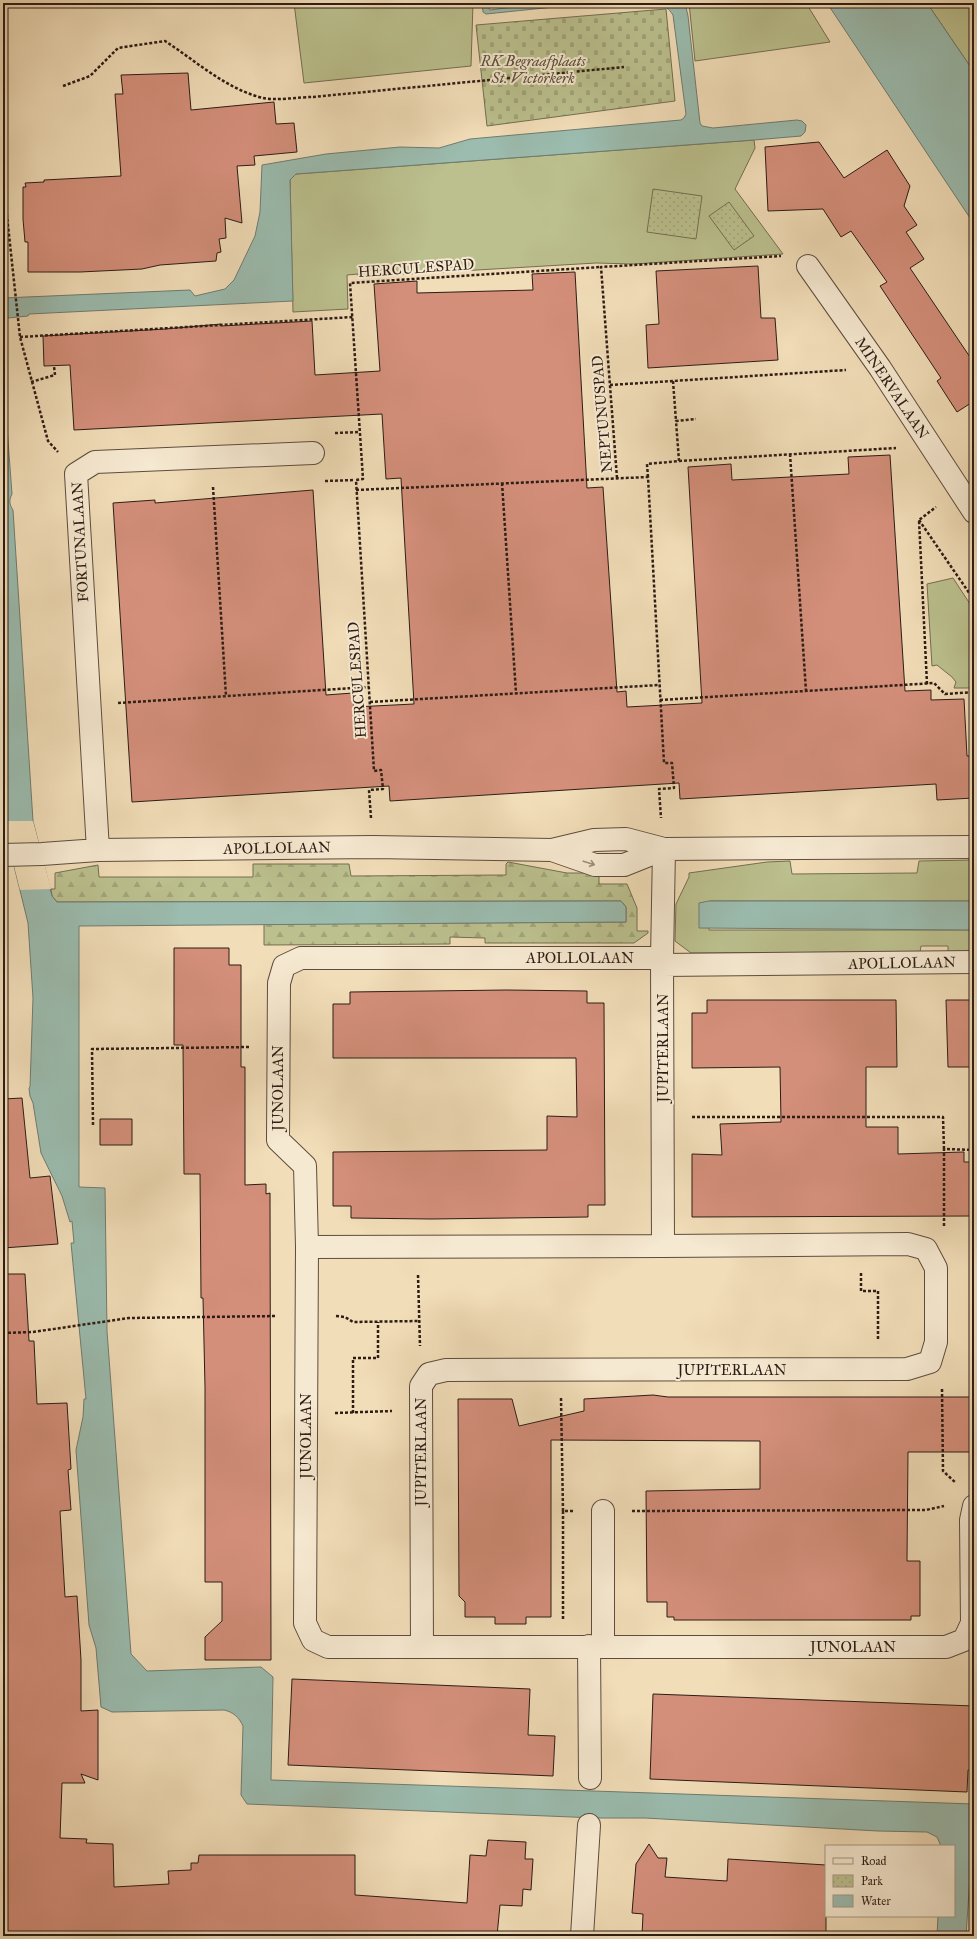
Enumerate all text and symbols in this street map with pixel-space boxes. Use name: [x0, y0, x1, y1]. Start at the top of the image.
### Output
park label: RK Begraafplaats St. Victorkerk: [480, 52, 586, 87]
street label: HERCULESPAD: [357, 255, 475, 281]
street label: MINERVALAAN: [851, 334, 933, 443]
street label: NEPTUNUSPAD: [588, 354, 616, 473]
street label: FORTUNALAAN: [68, 481, 92, 603]
street label: HERCULESPAD: [344, 621, 370, 739]
street label: APOLLOLAAN: [222, 838, 331, 858]
one-way arrow: [582, 860, 595, 867]
street label: APOLLOLAAN: [525, 949, 634, 967]
street label: APOLLOLAAN: [847, 953, 956, 973]
street label: JUPITERLAAN: [654, 993, 673, 1104]
street label: JUNOLAAN: [269, 1045, 288, 1133]
street label: JUPITERLAAN: [676, 1361, 787, 1380]
street label: JUNOLAAN: [297, 1393, 316, 1481]
street label: JUPITERLAAN: [412, 1397, 431, 1508]
street label: JUNOLAAN: [808, 1638, 896, 1657]
legend: [825, 1845, 955, 1917]
text: Road: [861, 1854, 887, 1868]
text: Park: [861, 1874, 883, 1888]
text: Water: [861, 1894, 891, 1908]

